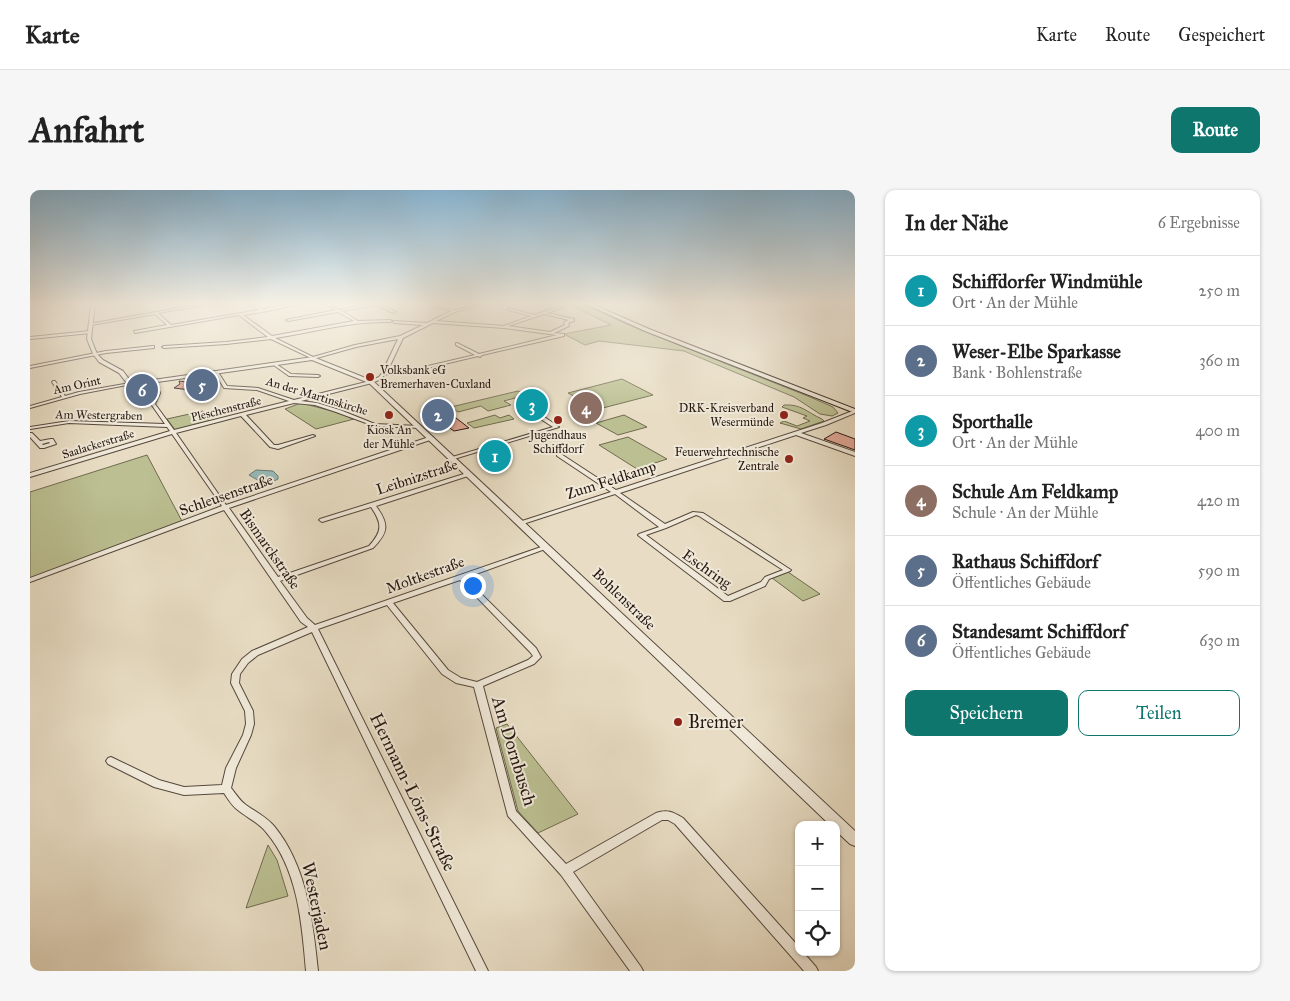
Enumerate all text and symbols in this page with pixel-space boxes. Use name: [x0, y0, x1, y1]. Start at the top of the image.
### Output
text: Karte: [25, 20, 80, 50]
text: Karte: [1036, 24, 1077, 46]
text: Route: [1105, 24, 1150, 46]
text: Gespeichert: [1178, 24, 1265, 46]
button: Route: [1171, 107, 1260, 153]
text: Anfahrt: [30, 109, 144, 152]
text: In der Nähe: [905, 210, 1008, 236]
text: 6 Ergebnisse: [1158, 213, 1240, 232]
text: Schiffdorfer Windmühle: [952, 270, 1142, 293]
text: 1: [918, 281, 924, 300]
text: 250 m: [1199, 281, 1240, 300]
text: Ort · An der Mühle: [952, 293, 1078, 312]
text: Weser-Elbe Sparkasse: [952, 340, 1121, 363]
text: 2: [917, 351, 925, 370]
text: 360 m: [1199, 351, 1240, 370]
place label: Volksbank eG Bremerhaven-Cuxland: [379, 363, 491, 391]
text: Bank · Bohlenstraße: [952, 363, 1082, 382]
pin: 5: [186, 366, 218, 404]
pin: 6: [126, 371, 158, 409]
marker: Volksbank eG Bremerhaven-Cuxland: [364, 371, 376, 383]
street label: Am Orint: [51, 373, 103, 397]
street label: An der Martinskirche: [264, 374, 370, 418]
pin: 3: [516, 386, 548, 424]
pin: 4: [570, 389, 602, 427]
street label: Pleschenstraße: [189, 393, 263, 425]
pin: 2: [422, 396, 454, 434]
place label: DRK-Kreisverband Wesermünde: [679, 401, 774, 429]
street label: Am Westergraben: [54, 407, 143, 424]
marker: Kiosk An der Mühle: [383, 409, 395, 421]
marker: DRK-Kreisverband Wesermünde: [778, 409, 790, 421]
text: Sporthalle: [952, 410, 1033, 433]
marker: Jugendhaus Schiffdorf: [552, 414, 564, 426]
text: 3: [918, 421, 924, 440]
text: 400 m: [1196, 421, 1240, 440]
place label: Kiosk An der Mühle: [363, 423, 415, 451]
street label: Saalackerstraße: [60, 426, 136, 462]
place label: Jugendhaus Schiffdorf: [528, 428, 586, 456]
text: Ort · An der Mühle: [952, 433, 1078, 452]
pin: 1: [479, 437, 511, 475]
place label: Feuerwehrtechnische Zentrale: [675, 445, 779, 473]
marker: Feuerwehrtechnische Zentrale: [783, 453, 795, 465]
street label: Leibnizstraße: [374, 455, 460, 499]
street label: Zum Feldkamp: [564, 457, 658, 503]
street label: Schleusenstraße: [177, 471, 275, 519]
text: Schule Am Feldkamp: [952, 480, 1118, 503]
text: 4: [917, 491, 925, 510]
text: 420 m: [1197, 491, 1240, 510]
text: Schule · An der Mühle: [952, 503, 1098, 522]
street label: Bismarckstraße: [236, 505, 304, 593]
street label: Eschring: [679, 546, 736, 593]
text: Rathaus Schiffdorf: [952, 550, 1099, 573]
street label: Moltkestraße: [383, 553, 467, 597]
text: 5: [917, 561, 925, 580]
text: 590 m: [1198, 561, 1240, 580]
street label: Bohlenstraße: [589, 564, 659, 634]
your location: [460, 573, 486, 599]
text: Öffentliches Gebäude: [952, 573, 1091, 592]
text: Standesamt Schiffdorf: [952, 620, 1126, 643]
text: 6: [917, 631, 925, 650]
text: 630 m: [1199, 631, 1240, 650]
text: Öffentliches Gebäude: [952, 643, 1091, 662]
button: Speichern: [905, 690, 1068, 736]
button: Teilen: [1078, 690, 1240, 736]
street label: Am Dornbusch: [487, 693, 541, 808]
street label: Hermann-Löns-Straße: [365, 709, 461, 875]
place label: Bremer: [688, 711, 744, 733]
marker: Bremer: [672, 716, 684, 728]
map controls: [795, 821, 840, 956]
button: +: [795, 821, 840, 866]
street label: Westerjaden: [297, 860, 337, 952]
button: −: [795, 866, 840, 911]
button: locate: [795, 911, 840, 956]

